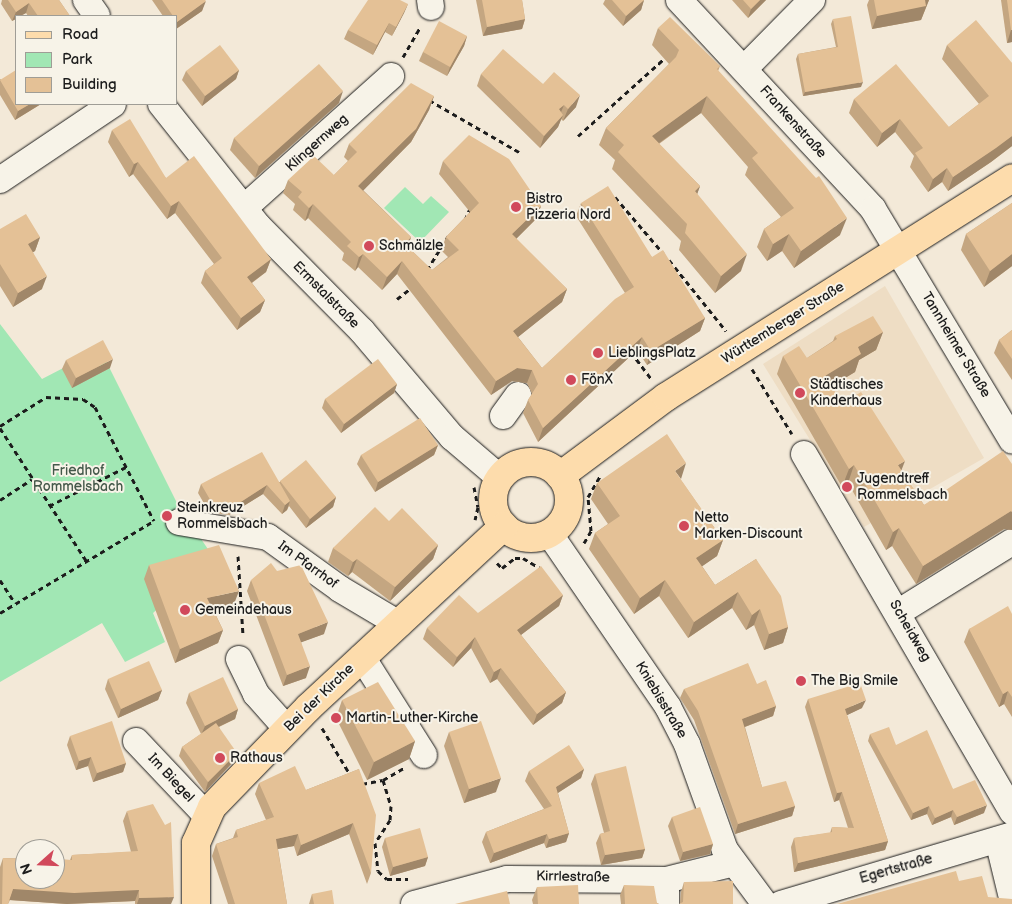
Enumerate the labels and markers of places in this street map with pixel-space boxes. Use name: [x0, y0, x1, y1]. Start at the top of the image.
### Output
place label: Bistro Pizzeria Nord: [526, 191, 611, 223]
marker: Bistro Pizzeria Nord: [510, 201, 522, 213]
place label: Schmälzle: [379, 238, 443, 254]
marker: Schmälzle: [363, 240, 375, 252]
place label: LieblingsPlatz: [608, 345, 696, 361]
marker: LieblingsPlatz: [592, 347, 604, 359]
place label: FönX: [581, 372, 613, 388]
marker: FönX: [565, 374, 577, 386]
place label: Städtisches Kinderhaus: [810, 377, 883, 410]
marker: Städtisches Kinderhaus: [794, 387, 806, 399]
place label: Jugendtreff Rommelsbach: [857, 471, 947, 504]
marker: Jugendtreff Rommelsbach: [841, 481, 853, 493]
place label: Steinkreuz Rommelsbach: [177, 500, 267, 532]
marker: Steinkreuz Rommelsbach: [161, 510, 173, 522]
place label: Netto Marken-Discount: [694, 510, 803, 542]
marker: Netto Marken-Discount: [678, 520, 690, 532]
place label: Gemeindehaus: [195, 602, 292, 618]
marker: Gemeindehaus: [179, 604, 191, 616]
place label: The Big Smile: [811, 673, 898, 689]
marker: The Big Smile: [795, 675, 807, 687]
place label: Martin-Luther-Kirche: [346, 710, 478, 726]
marker: Martin-Luther-Kirche: [330, 712, 342, 724]
place label: Rathaus: [230, 750, 283, 766]
marker: Rathaus: [214, 752, 226, 764]

